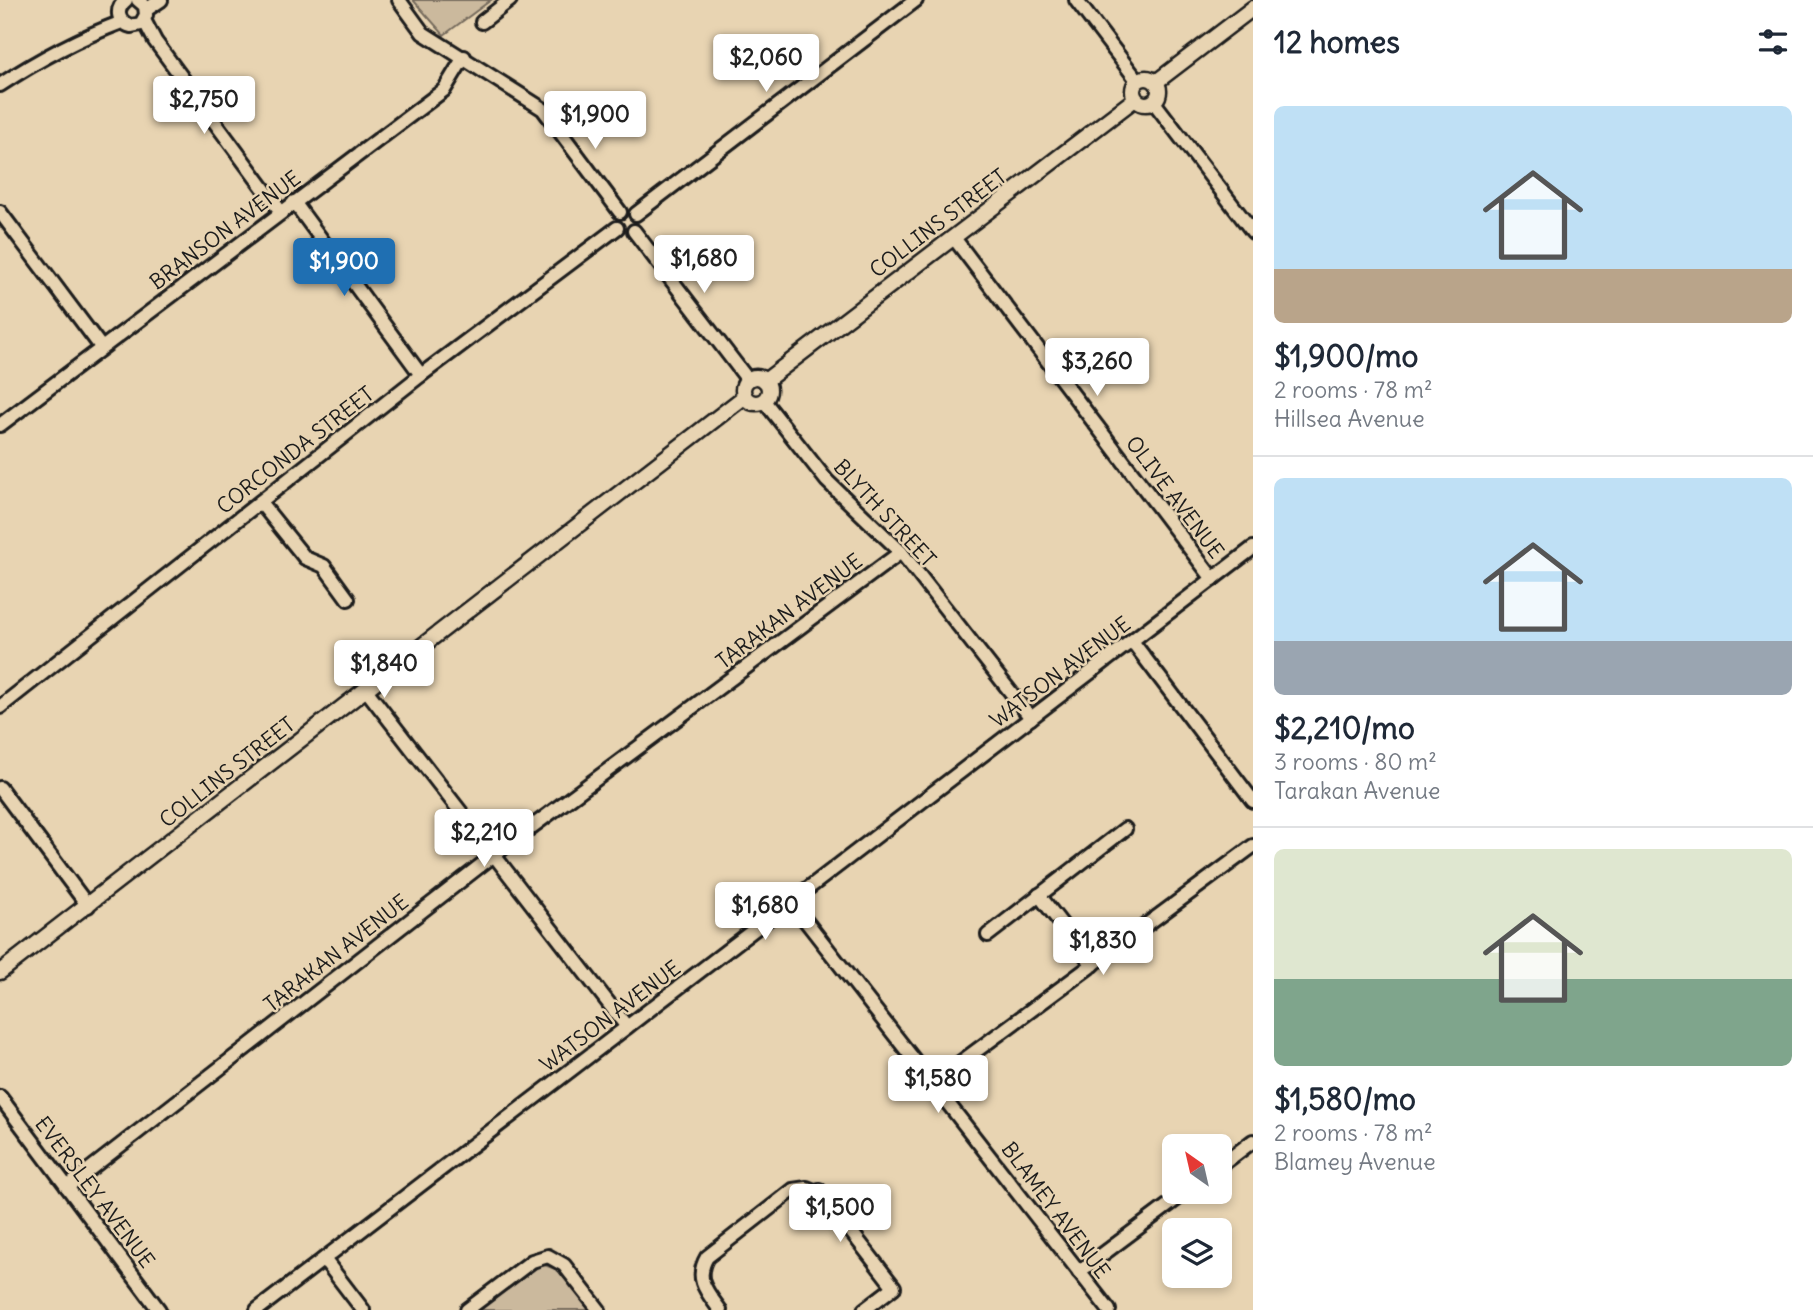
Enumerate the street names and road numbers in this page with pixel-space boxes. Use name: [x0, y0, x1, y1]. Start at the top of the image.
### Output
street label: COLLINS STREET: [864, 163, 1012, 283]
street label: BRANSON AVENUE: [144, 164, 306, 296]
street label: CORCONDA STREET: [211, 380, 379, 520]
street label: OLIVE AVENUE: [1120, 430, 1230, 564]
street label: BLYTH STREET: [828, 453, 942, 573]
street label: TARAKAN AVENUE: [711, 547, 867, 675]
street label: WATSON AVENUE: [984, 610, 1136, 734]
street label: COLLINS STREET: [154, 711, 300, 833]
street label: TARAKAN AVENUE: [258, 888, 414, 1018]
street label: WATSON AVENUE: [534, 954, 686, 1078]
street label: EVERSLEY AVENUE: [29, 1111, 161, 1273]
street label: BLAMEY AVENUE: [996, 1136, 1116, 1284]

